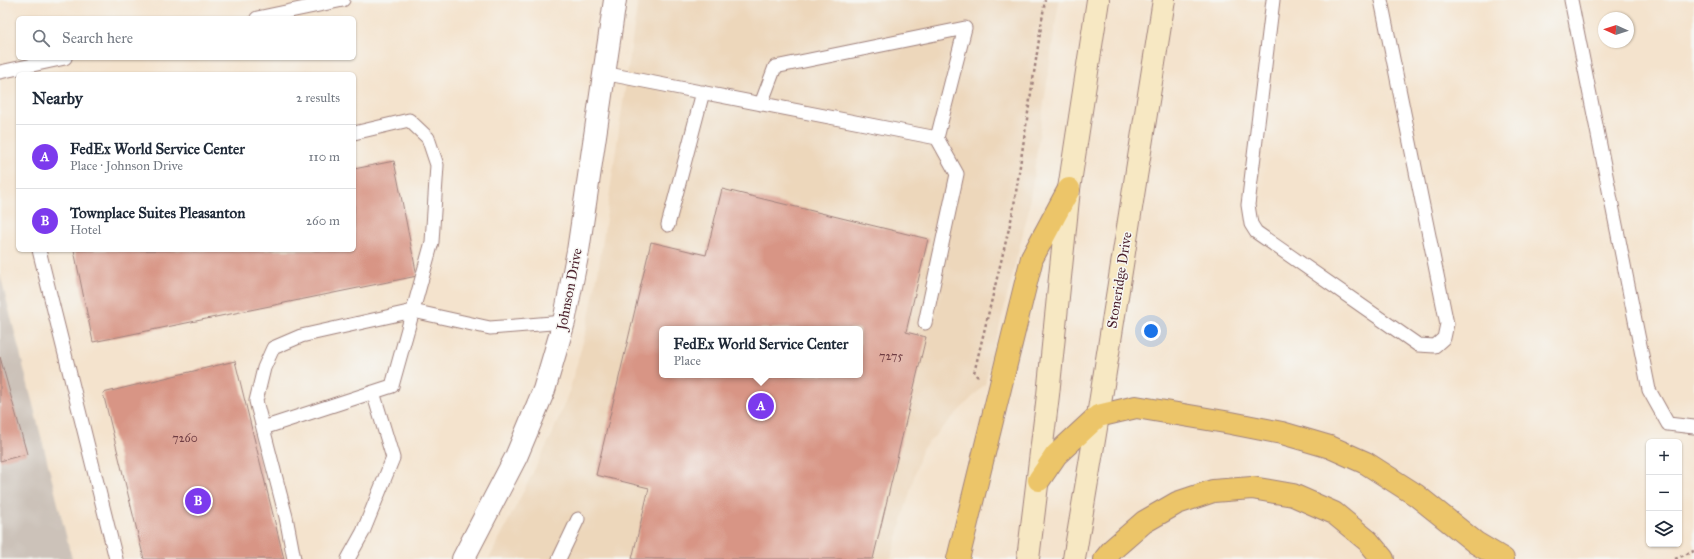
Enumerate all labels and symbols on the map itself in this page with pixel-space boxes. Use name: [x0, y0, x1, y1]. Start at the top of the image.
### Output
north arrow: [1598, 12, 1634, 48]
street label: Stoneridge Drive: [1103, 230, 1136, 330]
street label: Johnson Drive: [553, 247, 587, 334]
your location: [1141, 321, 1161, 341]
house number: 7275: [879, 349, 903, 363]
pin: A: [748, 391, 774, 421]
house number: 7260: [172, 431, 198, 445]
pin: B: [185, 486, 211, 516]

